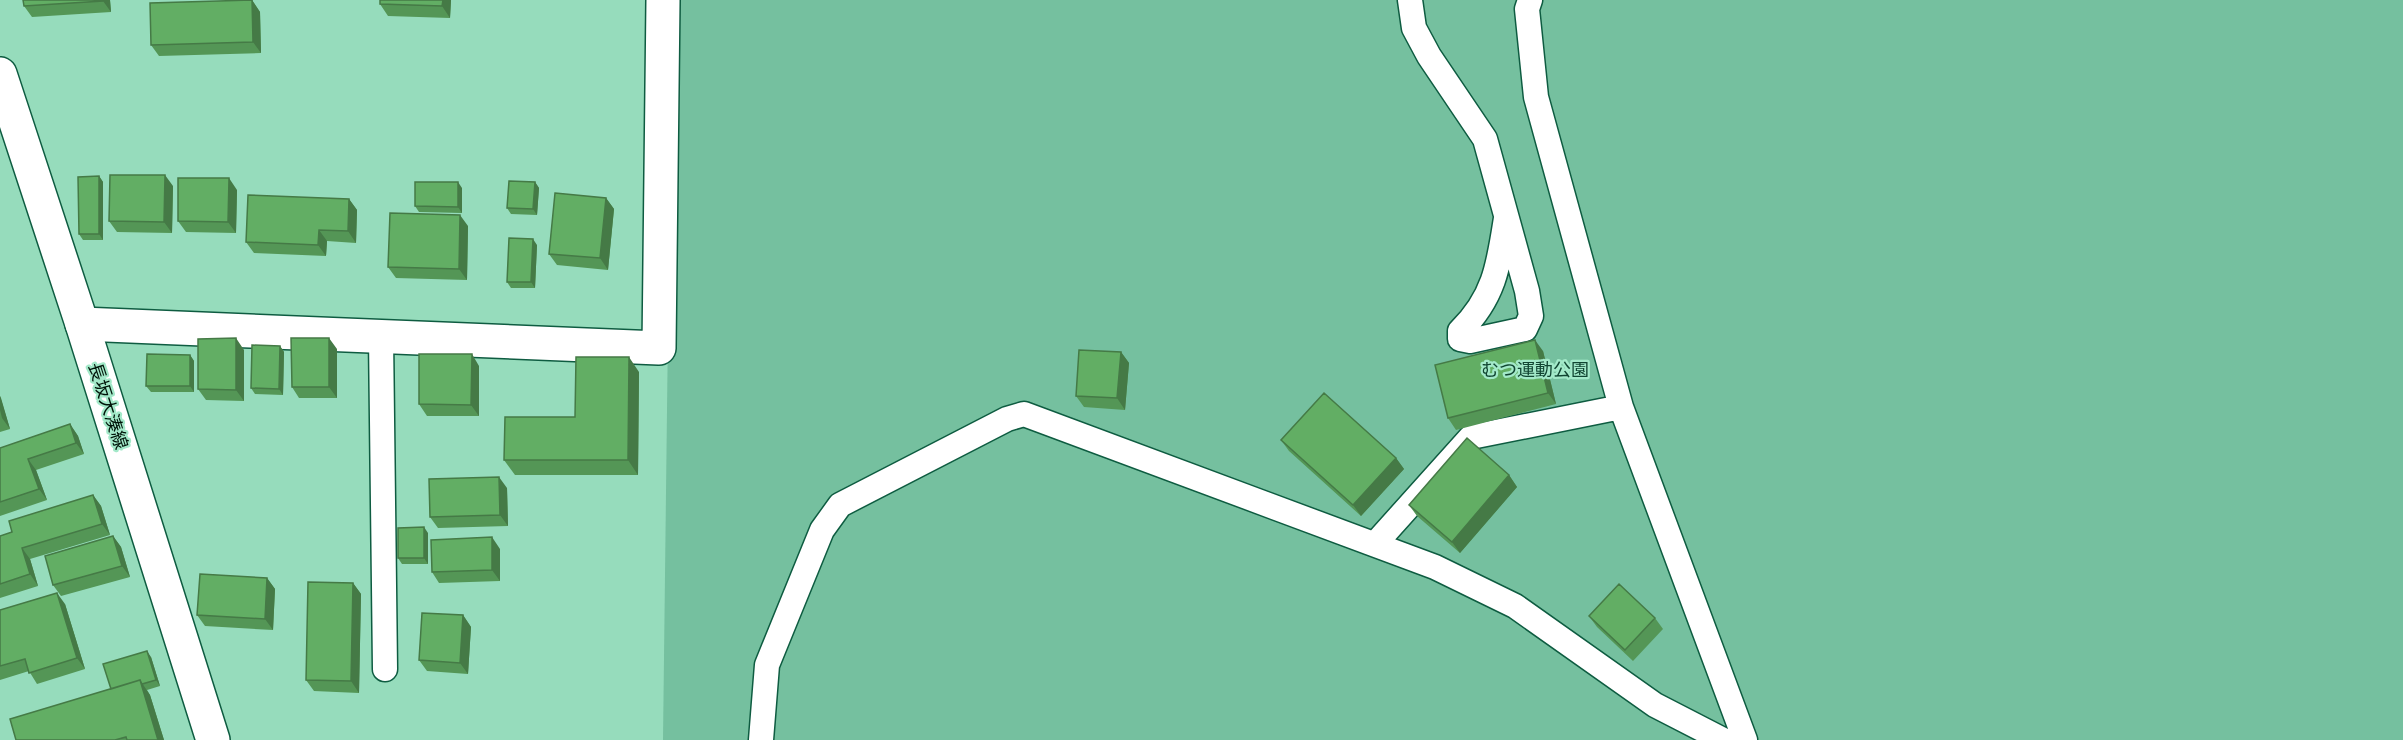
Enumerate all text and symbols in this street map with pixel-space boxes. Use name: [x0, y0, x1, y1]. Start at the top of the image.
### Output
park label: むつ運動公園: [1481, 359, 1589, 380]
street label: 長坂大湊線: [85, 360, 132, 452]

